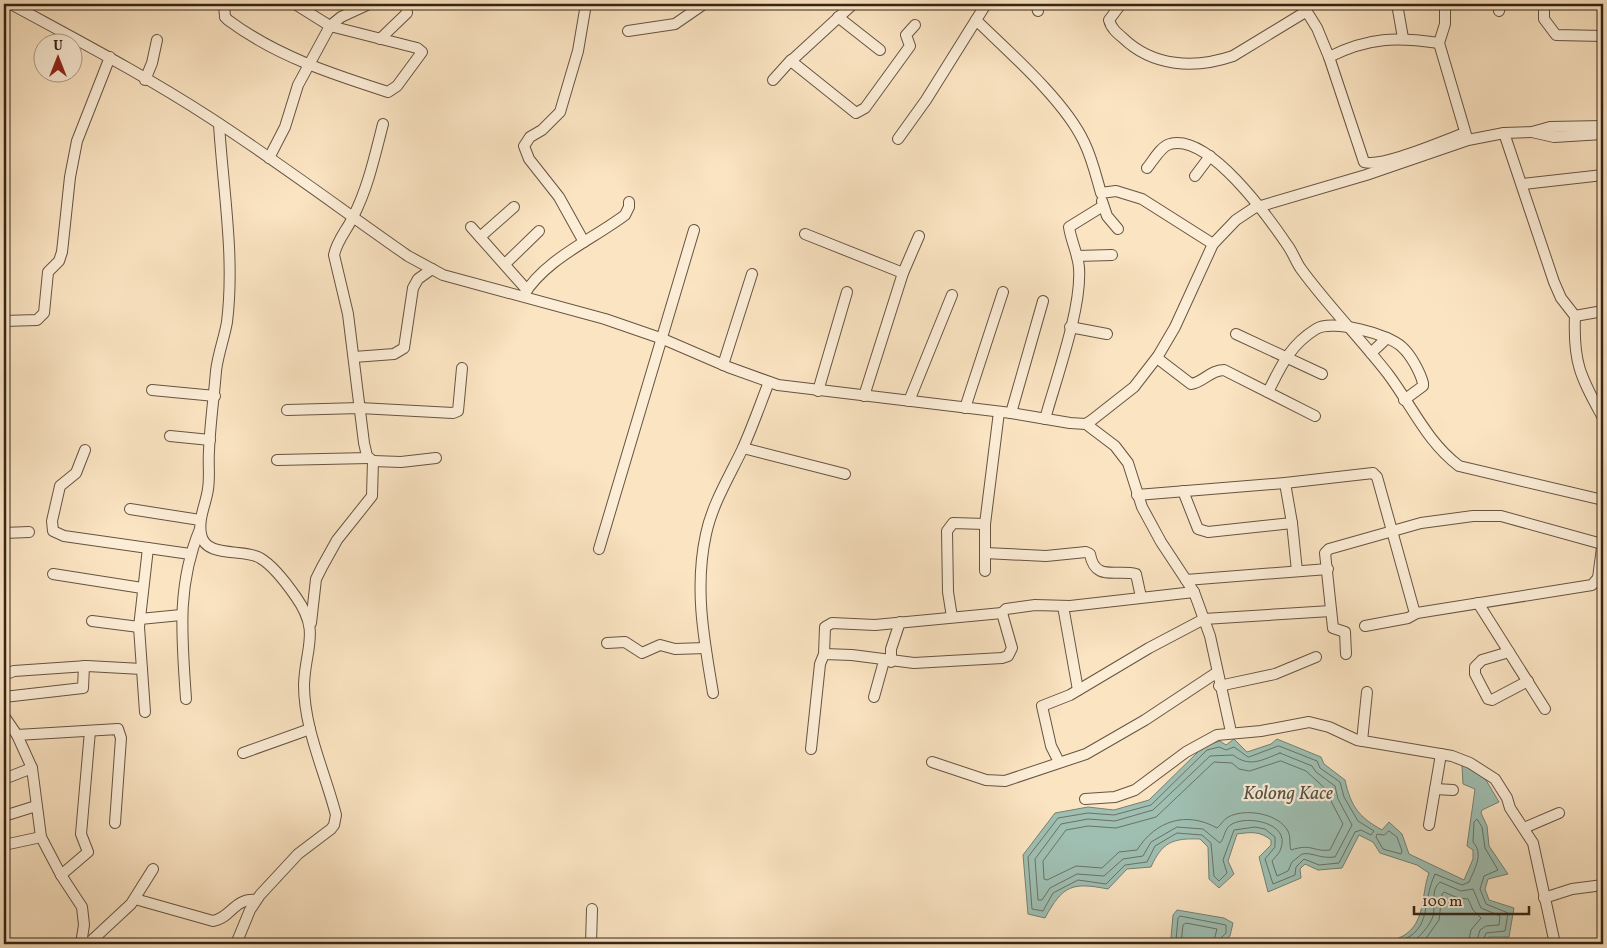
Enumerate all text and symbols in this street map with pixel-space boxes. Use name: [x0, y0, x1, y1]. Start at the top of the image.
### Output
north arrow: [32, 32, 82, 82]
text: U: [53, 37, 63, 56]
water label: Kolong Kace: [1243, 781, 1333, 807]
scale bar: [1414, 883, 1530, 915]
text: 100 m: [1422, 892, 1462, 913]

